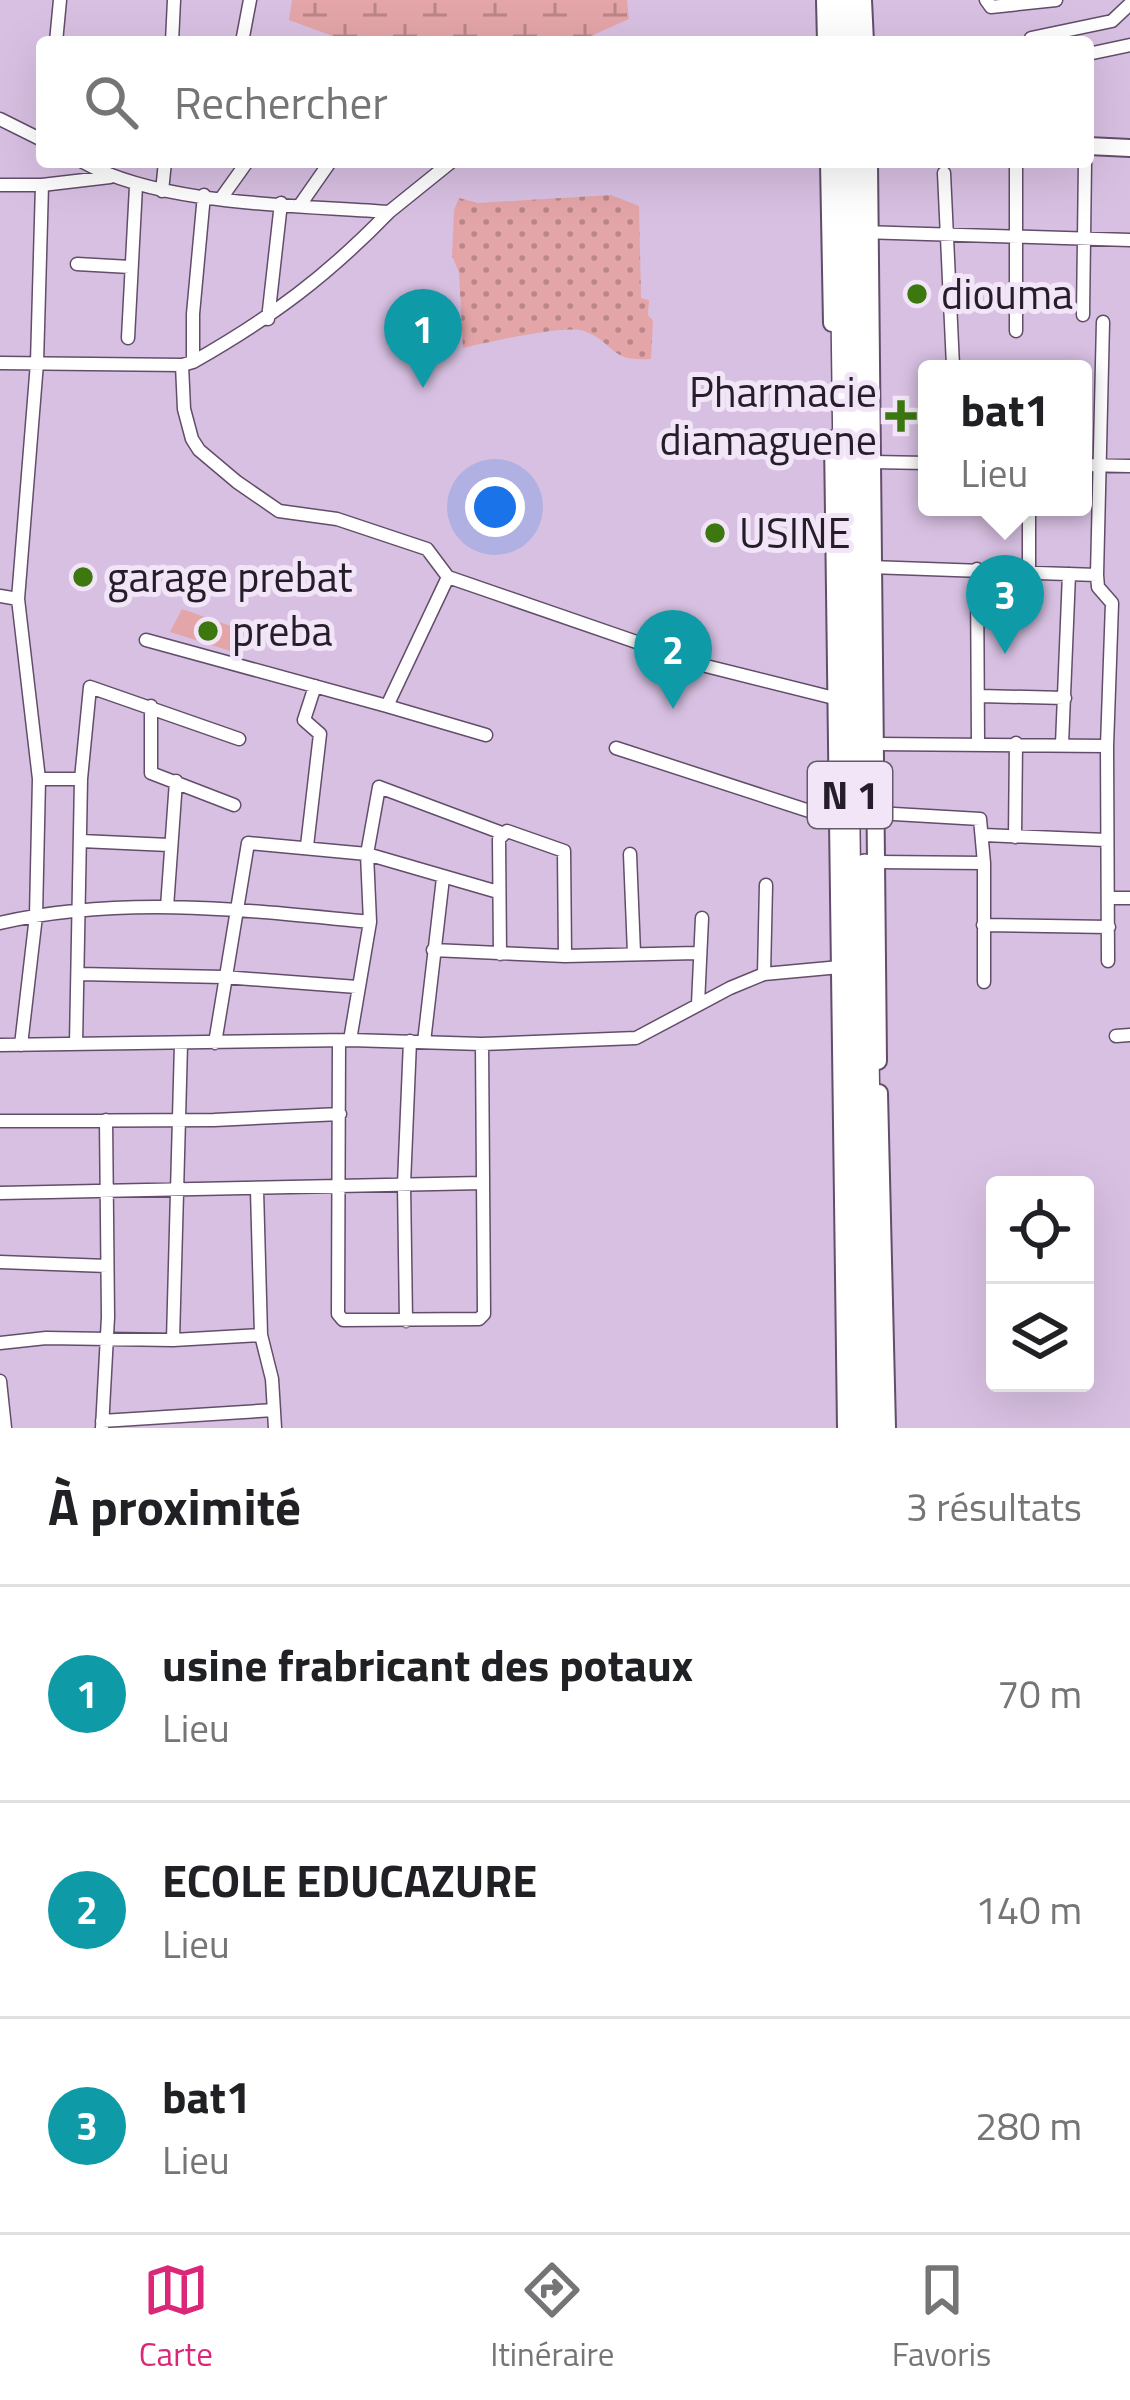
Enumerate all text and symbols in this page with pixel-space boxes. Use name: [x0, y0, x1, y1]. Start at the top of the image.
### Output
search box: [36, 36, 1094, 168]
text: Rechercher: [174, 68, 388, 136]
icon: search: [78, 69, 144, 135]
place label: diouma: [941, 261, 1073, 325]
marker: diouma: [904, 281, 930, 307]
pin: 1: [384, 289, 462, 388]
place label: Pharmacie diamaguene: [660, 359, 877, 471]
popup: [918, 360, 1092, 516]
text: bat1: [960, 375, 1050, 443]
marker: Pharmacie diamaguene: [888, 403, 914, 429]
text: Lieu: [960, 443, 1028, 502]
your location: [465, 477, 525, 537]
place label: USINE: [739, 500, 851, 564]
marker: USINE: [702, 520, 728, 546]
place label: garage prebat: [107, 544, 353, 608]
pin: 3: [966, 555, 1044, 654]
marker: garage prebat: [70, 564, 96, 590]
place label: preba: [232, 598, 333, 662]
pin: 2: [634, 610, 712, 709]
marker: preba: [195, 618, 221, 644]
road number: N 1: [808, 762, 892, 828]
map controls: [986, 1176, 1094, 1392]
button: locate: [986, 1176, 1094, 1284]
button: layers: [986, 1284, 1094, 1392]
text: À proximité: [48, 1467, 301, 1545]
text: 3 résultats: [906, 1477, 1082, 1536]
text: usine frabricant des potaux: [162, 1630, 693, 1698]
text: 1: [76, 1664, 98, 1723]
text: 70 m: [997, 1664, 1082, 1723]
text: Lieu: [162, 1698, 230, 1757]
text: ECOLE EDUCAZURE: [162, 1846, 537, 1914]
text: 2: [76, 1880, 98, 1939]
text: 140 m: [975, 1880, 1082, 1939]
text: Lieu: [162, 1914, 230, 1973]
text: bat1: [162, 2062, 251, 2130]
text: 3: [76, 2096, 98, 2155]
text: 280 m: [975, 2096, 1082, 2155]
text: Lieu: [162, 2130, 230, 2189]
tab: Carte: [139, 2257, 213, 2379]
tab: Itinéraire: [490, 2257, 614, 2379]
tab: Favoris: [892, 2257, 991, 2379]

